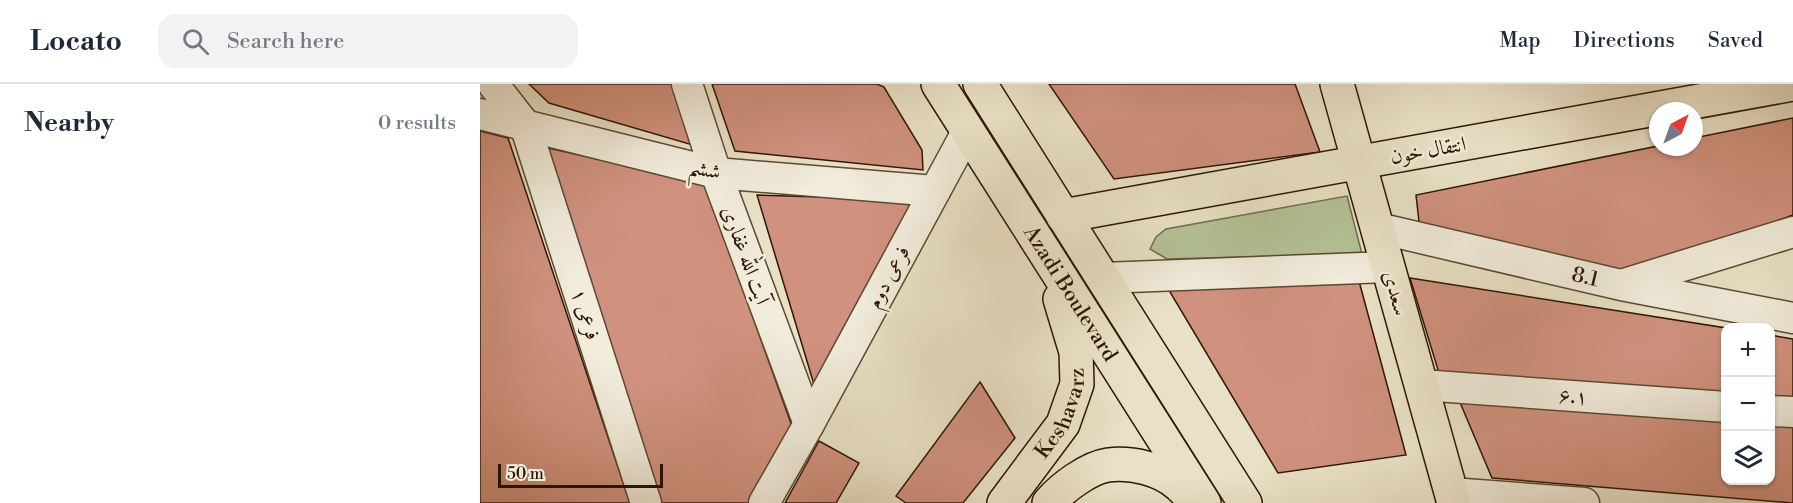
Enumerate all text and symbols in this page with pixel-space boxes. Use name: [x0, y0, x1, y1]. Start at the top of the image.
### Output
search box: [158, 14, 578, 68]
text: Locato: [30, 24, 122, 59]
icon: search: [179, 25, 212, 58]
text: Search here: [227, 28, 344, 55]
text: Map: [1499, 28, 1541, 54]
text: Directions: [1574, 28, 1675, 54]
text: Saved: [1708, 28, 1763, 54]
north arrow: [1649, 102, 1703, 156]
text: Nearby: [24, 107, 114, 139]
text: 0 results: [378, 111, 456, 136]
street label: انتقال خون: [1388, 132, 1468, 170]
street label: ششم: [685, 154, 723, 193]
street label: آیت الله غفاری: [715, 201, 780, 310]
street label: Azadi Boulevard: [1017, 220, 1123, 367]
street label: فرعی دوم: [862, 242, 920, 315]
street label: 8.1: [1569, 262, 1601, 293]
street label: سعدی: [1377, 268, 1413, 319]
street label: فرعی ۱: [565, 285, 606, 343]
map controls: [1721, 323, 1775, 485]
button: +: [1721, 323, 1775, 377]
street label: Keshavarz: [1030, 367, 1091, 464]
button: −: [1721, 377, 1775, 431]
street label: ۶.۱: [1557, 383, 1588, 411]
button: layers: [1721, 431, 1775, 485]
scale bar: [498, 461, 663, 488]
text: 50 m: [507, 464, 544, 484]

